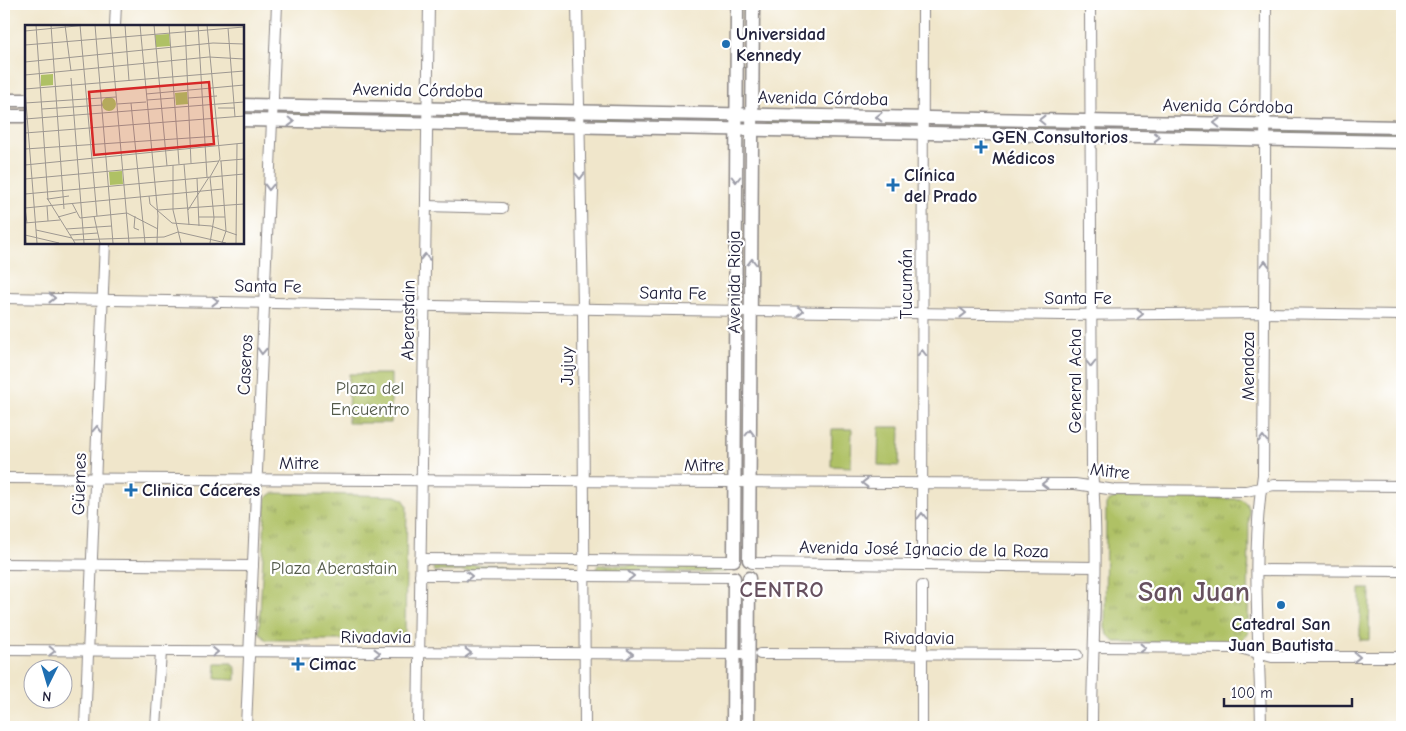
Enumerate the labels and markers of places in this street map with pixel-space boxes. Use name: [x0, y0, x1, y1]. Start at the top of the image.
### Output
place label: Universidad Kennedy: [736, 24, 826, 66]
marker: Universidad Kennedy: [720, 38, 732, 50]
place label: GEN Consultorios Médicos: [992, 127, 1128, 169]
marker: GEN Consultorios Médicos: [974, 140, 988, 154]
place label: Clínica del Prado: [904, 165, 977, 207]
marker: Clínica del Prado: [886, 178, 900, 192]
place label: Clinica Cáceres: [142, 480, 260, 501]
marker: Clinica Cáceres: [124, 483, 138, 497]
marker: Catedral San Juan Bautista: [1275, 599, 1287, 611]
place label: Catedral San Juan Bautista: [1228, 614, 1334, 656]
place label: Cimac: [309, 654, 357, 675]
marker: Cimac: [291, 657, 305, 671]

